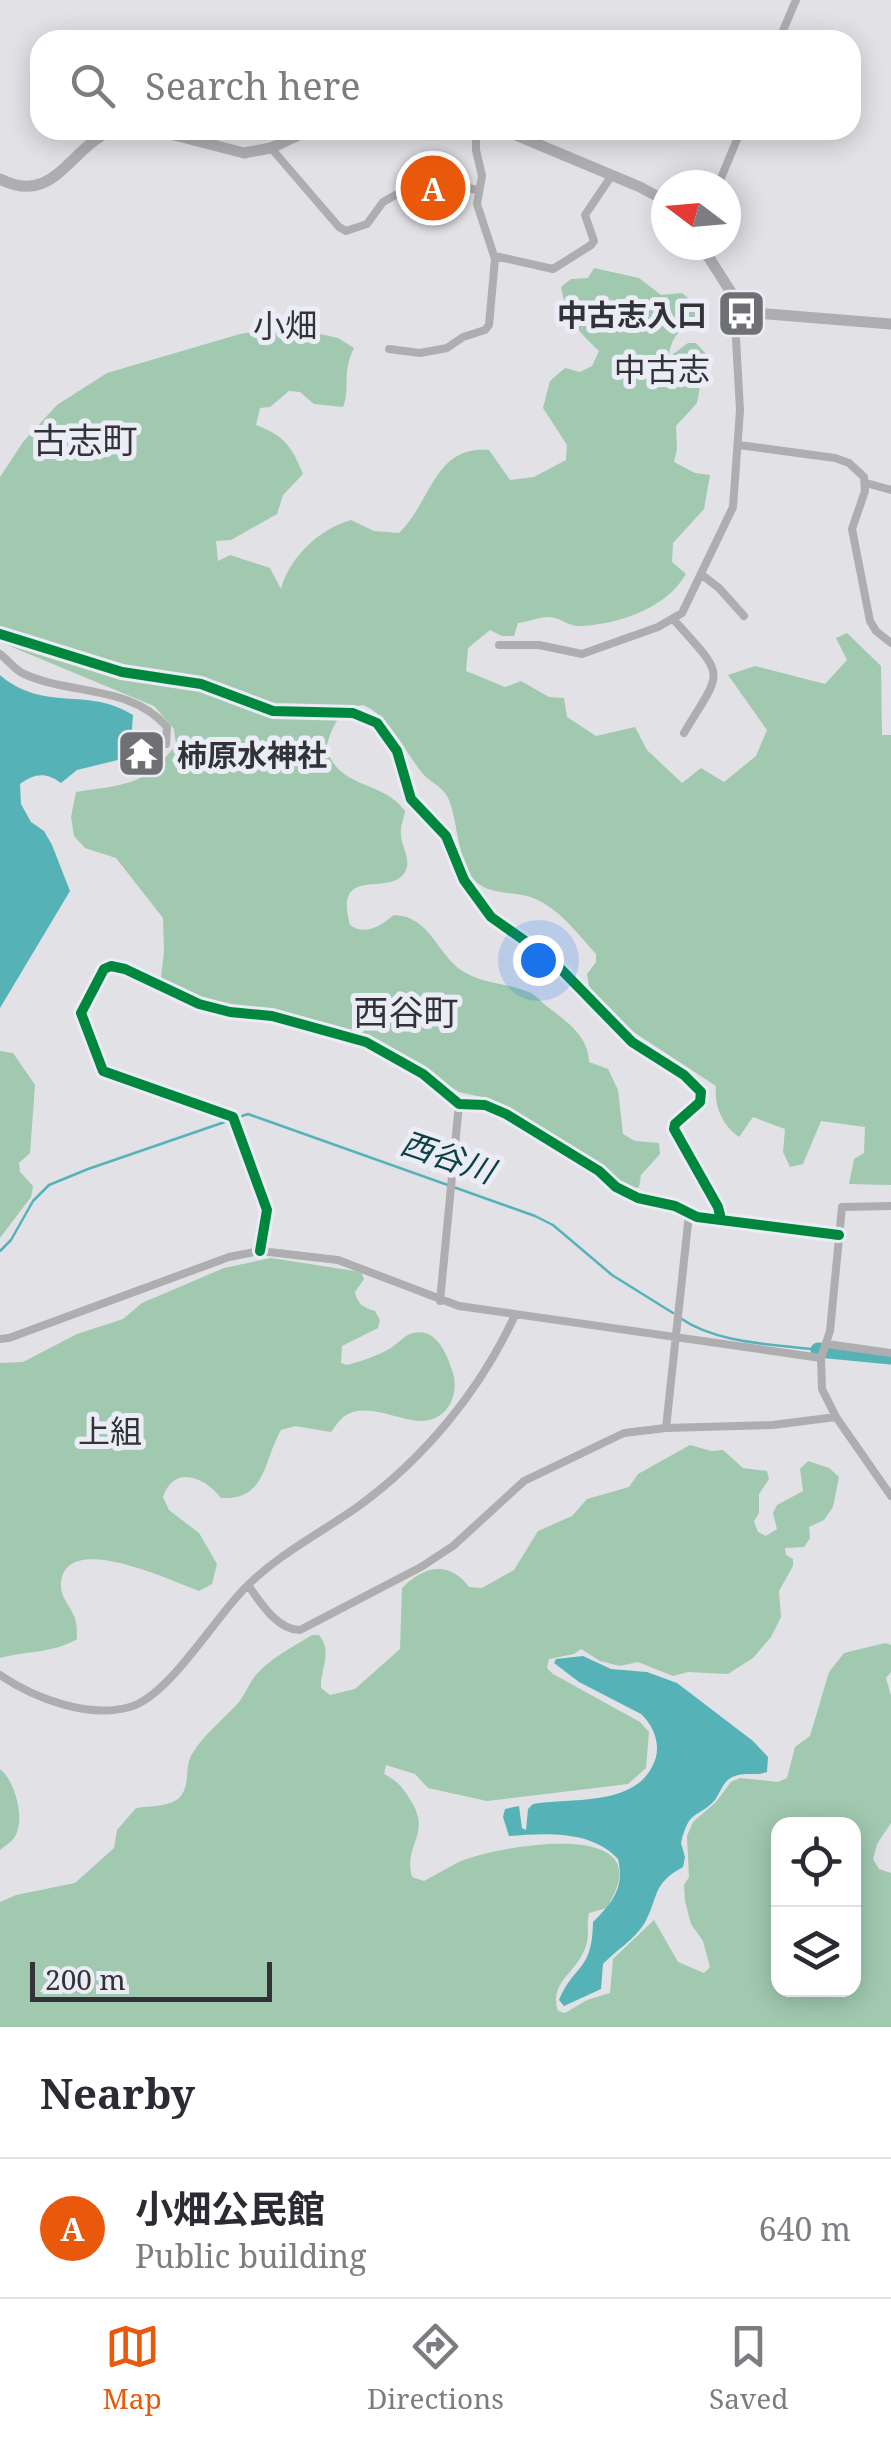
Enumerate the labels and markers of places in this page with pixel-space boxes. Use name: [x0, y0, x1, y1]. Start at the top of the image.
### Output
pin: A: [400, 150, 466, 226]
bus stop icon: 中古志入口: [716, 288, 768, 340]
place label: 中古志入口: [557, 294, 707, 335]
temple icon: 柿原水神社: [116, 728, 168, 780]
place label: 柿原水神社: [177, 734, 327, 775]

